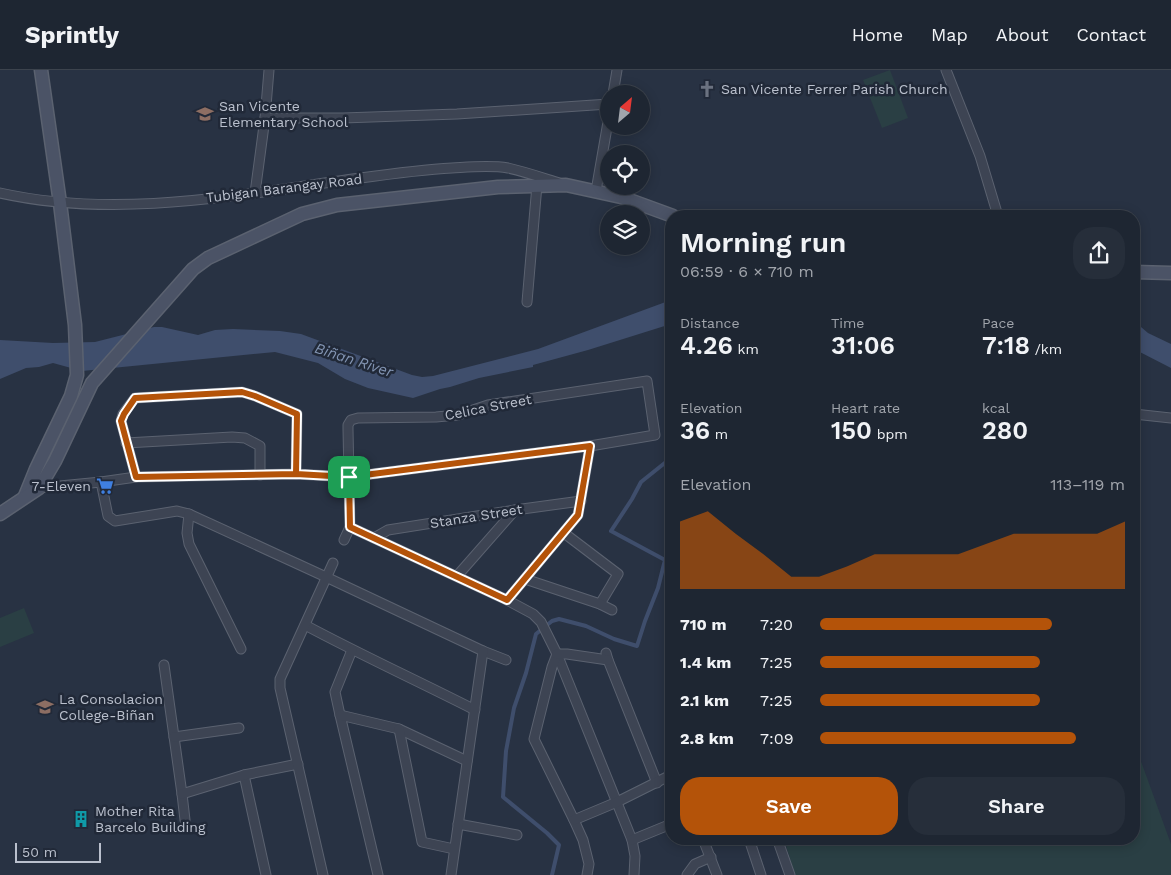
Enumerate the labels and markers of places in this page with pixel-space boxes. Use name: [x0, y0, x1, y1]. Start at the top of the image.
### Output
church icon: San Vicente Ferrer Parish Church: [697, 79, 717, 99]
place label: San Vicente Ferrer Parish Church: [721, 81, 948, 97]
place label: San Vicente Elementary School: [219, 98, 349, 130]
school or university icon: San Vicente Elementary School: [195, 104, 215, 124]
pin: [328, 456, 370, 498]
supermarket icon: 7-Eleven: [95, 476, 115, 496]
place label: 7-Eleven: [32, 478, 91, 494]
place label: La Consolacion College-Biñan: [59, 691, 163, 723]
school or university icon: La Consolacion College-Biñan: [35, 697, 55, 717]
place label: Mother Rita Barcelo Building: [95, 803, 206, 835]
building icon: Mother Rita Barcelo Building: [71, 809, 91, 829]

